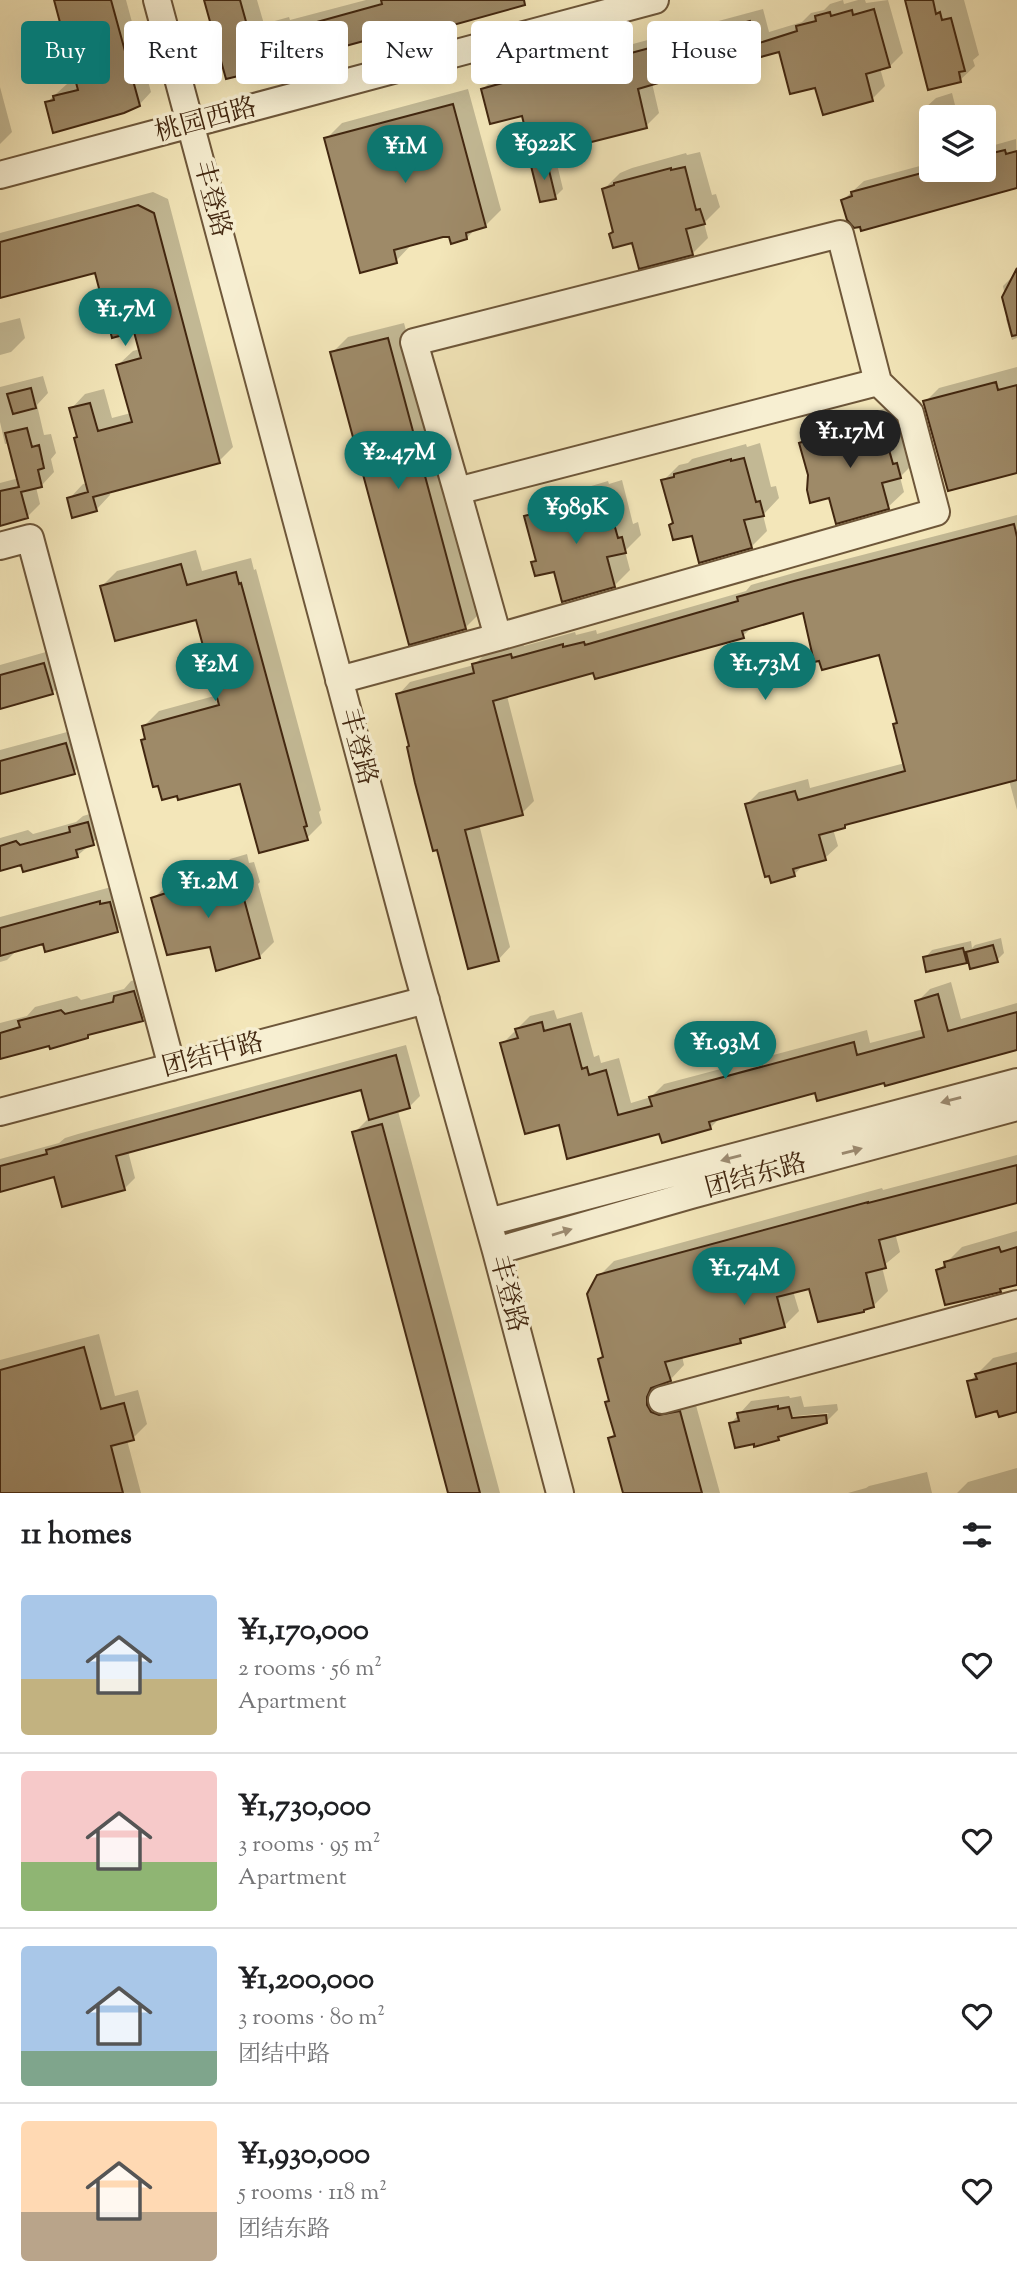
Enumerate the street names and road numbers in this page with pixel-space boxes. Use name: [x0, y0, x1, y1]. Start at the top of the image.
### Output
street label: 桃园西路: [151, 90, 261, 152]
street label: 丰登路: [183, 157, 239, 241]
street label: 丰登路: [329, 705, 385, 789]
street label: 团结中路: [158, 1025, 268, 1087]
street label: 团结东路: [701, 1146, 811, 1208]
street label: 丰登路: [479, 1252, 535, 1336]

